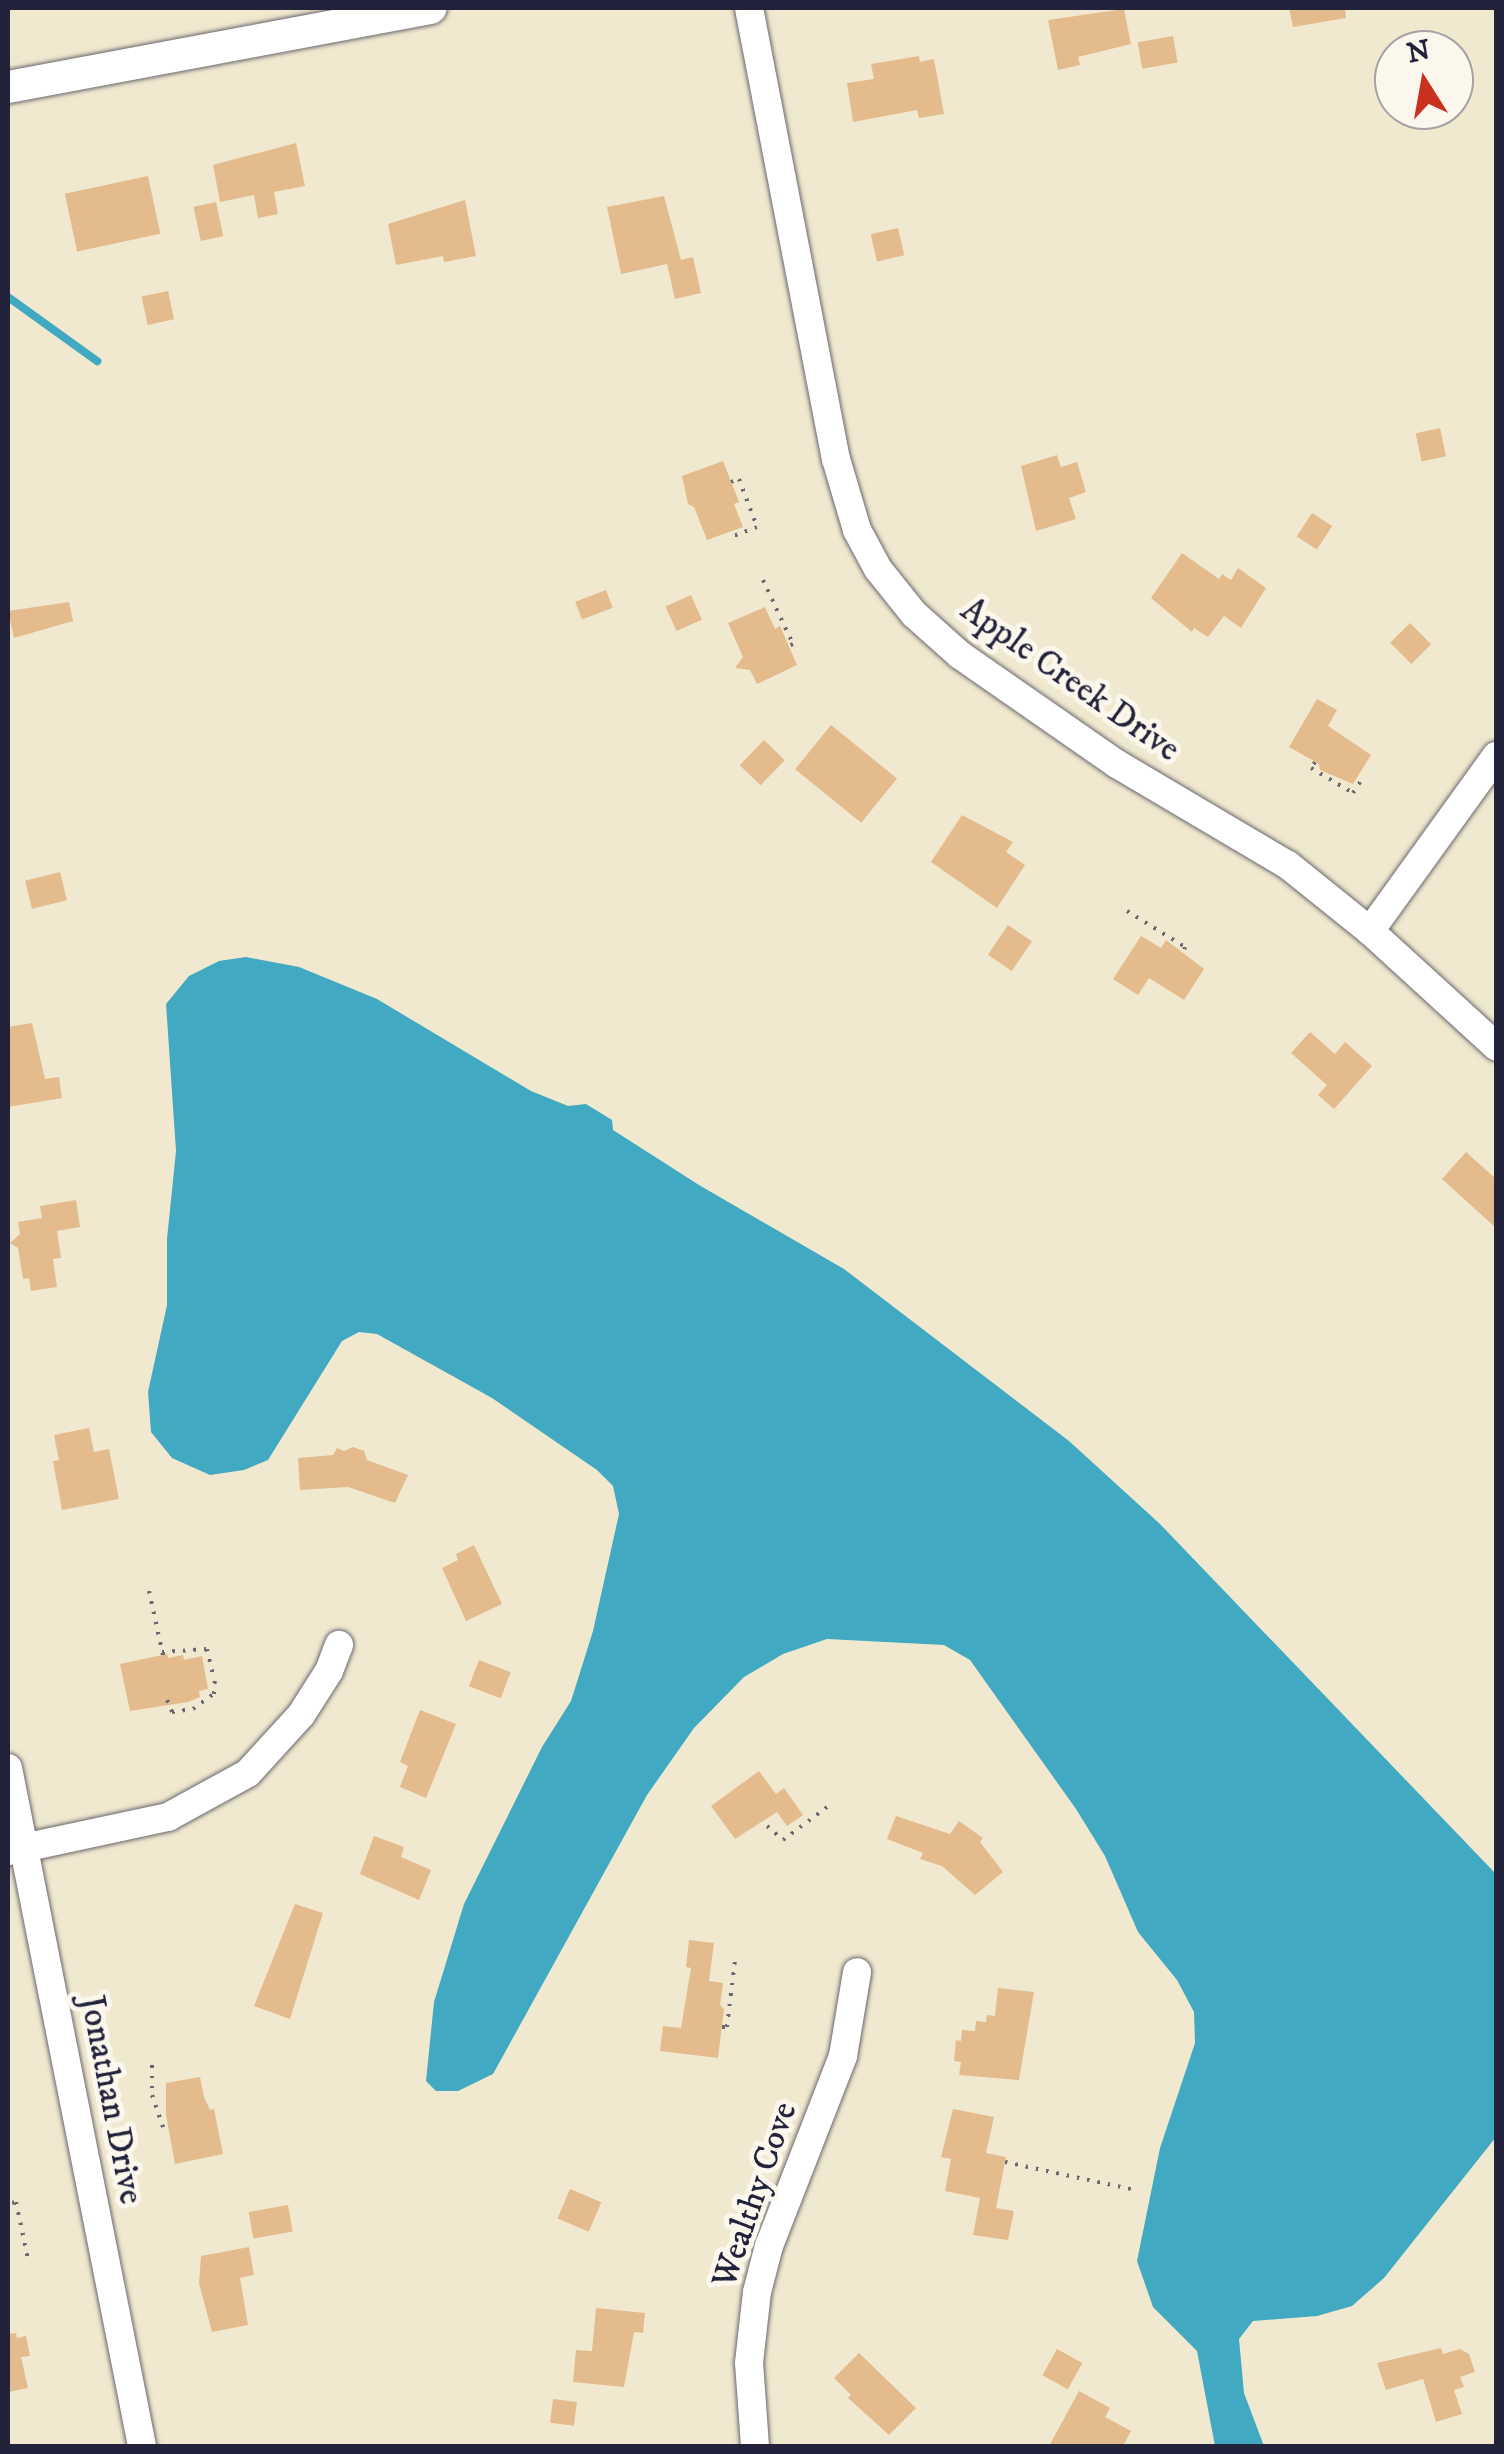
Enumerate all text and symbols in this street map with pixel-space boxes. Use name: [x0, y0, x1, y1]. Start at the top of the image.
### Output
north arrow: [1374, 30, 1474, 130]
text: N: [1404, 33, 1433, 71]
street label: Apple Creek Drive: [952, 589, 1188, 771]
street label: Jonathan Drive: [70, 1992, 152, 2208]
street label: Wealthy Cove: [704, 2097, 806, 2293]

